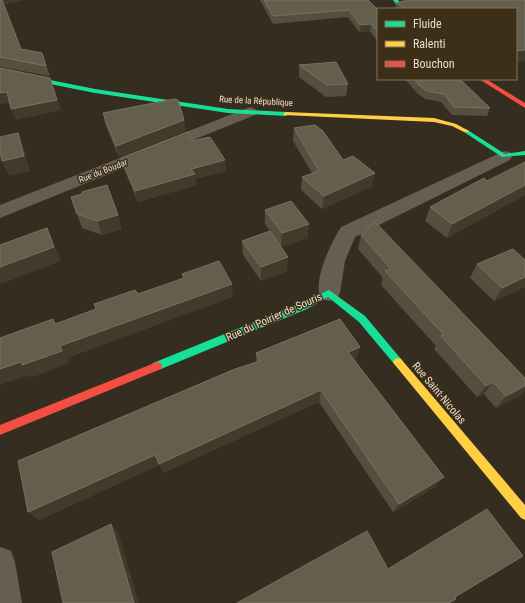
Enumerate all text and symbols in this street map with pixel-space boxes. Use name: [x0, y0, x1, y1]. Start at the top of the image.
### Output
legend: [377, 8, 517, 80]
text: Fluide: [413, 17, 442, 31]
text: Ralenti: [413, 37, 446, 51]
text: Bouchon: [413, 57, 455, 71]
street label: Rue de la République: [219, 94, 293, 108]
street label: Rue du Boudar: [77, 157, 129, 185]
street label: Rue du Poirier de Souris: [224, 290, 324, 344]
street label: Rue Saint-Nicolas: [409, 360, 469, 426]

